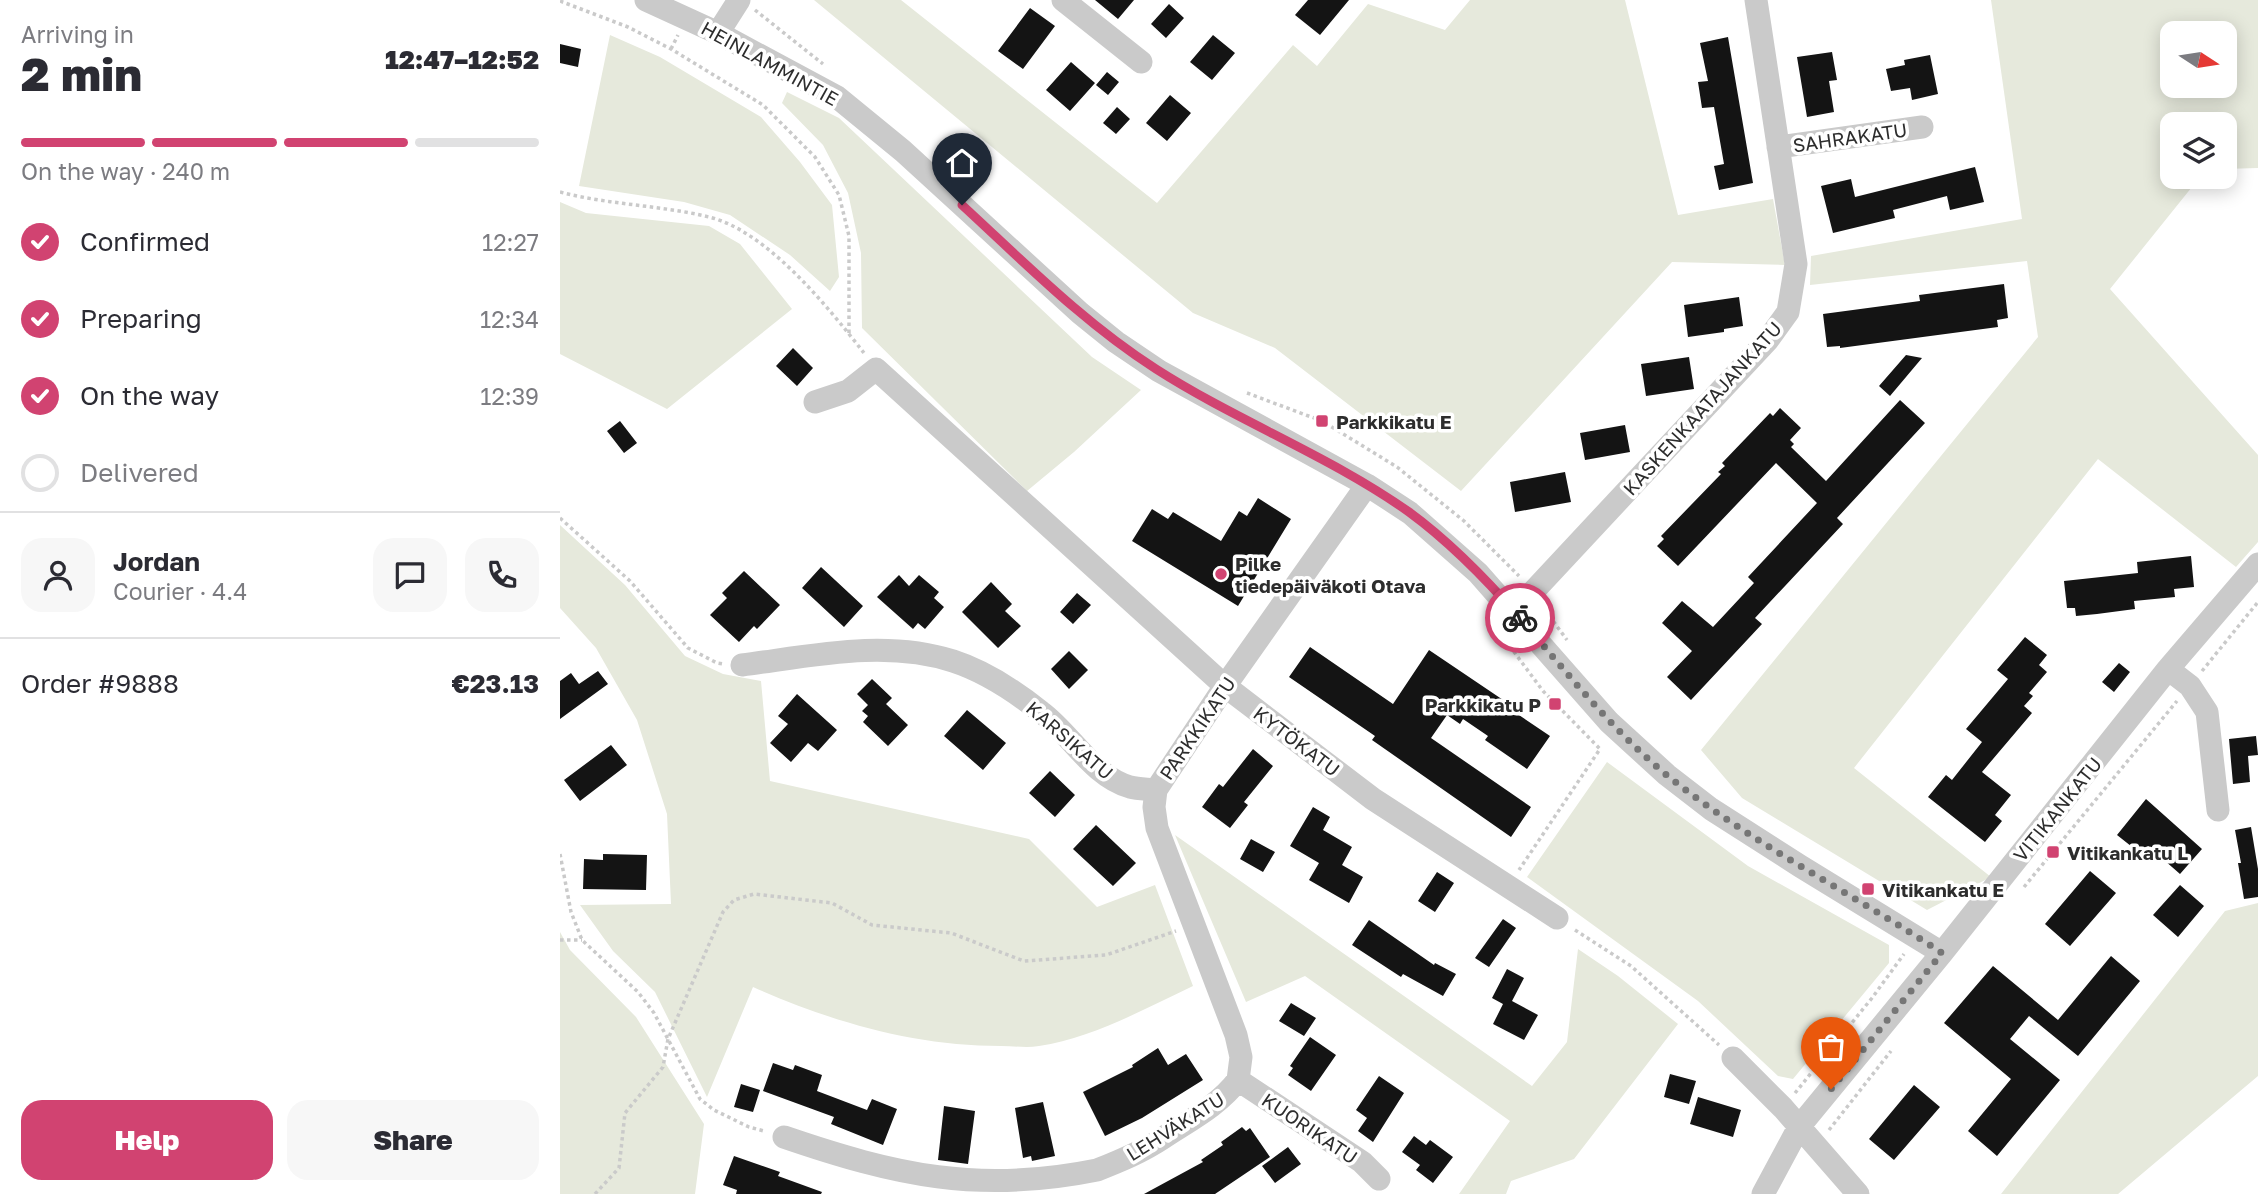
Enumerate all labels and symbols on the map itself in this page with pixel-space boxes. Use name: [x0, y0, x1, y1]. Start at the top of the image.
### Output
street label: HEINLAMMINTIE: [698, 16, 842, 110]
north arrow: [2160, 21, 2236, 98]
street label: SAHRAKATU: [1791, 118, 1909, 156]
pin: [932, 133, 992, 205]
street label: KASKENKAATAJANKATU: [1618, 316, 1786, 500]
place label: Parkkikatu E: [1336, 410, 1452, 433]
marker: Parkkikatu E: [1314, 413, 1330, 429]
place label: Pilke tiedepäiväkoti Otava: [1235, 552, 1426, 597]
marker: Pilke tiedepäiväkoti Otava: [1213, 566, 1229, 582]
courier: [1485, 583, 1555, 653]
street label: PARKKIKATU: [1154, 672, 1240, 784]
place label: Parkkikatu P: [1425, 693, 1541, 716]
street label: KARSIKATU: [1022, 696, 1118, 784]
marker: Parkkikatu P: [1547, 696, 1563, 712]
street label: KYTÖKATU: [1249, 701, 1345, 781]
street label: VITIKANKATU: [2008, 752, 2106, 866]
place label: Vitikankatu L: [2067, 841, 2188, 864]
marker: Vitikankatu L: [2045, 844, 2061, 860]
place label: Vitikankatu E: [1882, 878, 2004, 901]
marker: Vitikankatu E: [1860, 881, 1876, 897]
pin: [1801, 1017, 1861, 1089]
street label: LEHVÄKATU: [1122, 1087, 1228, 1165]
street label: KUORIKATU: [1258, 1088, 1362, 1168]

